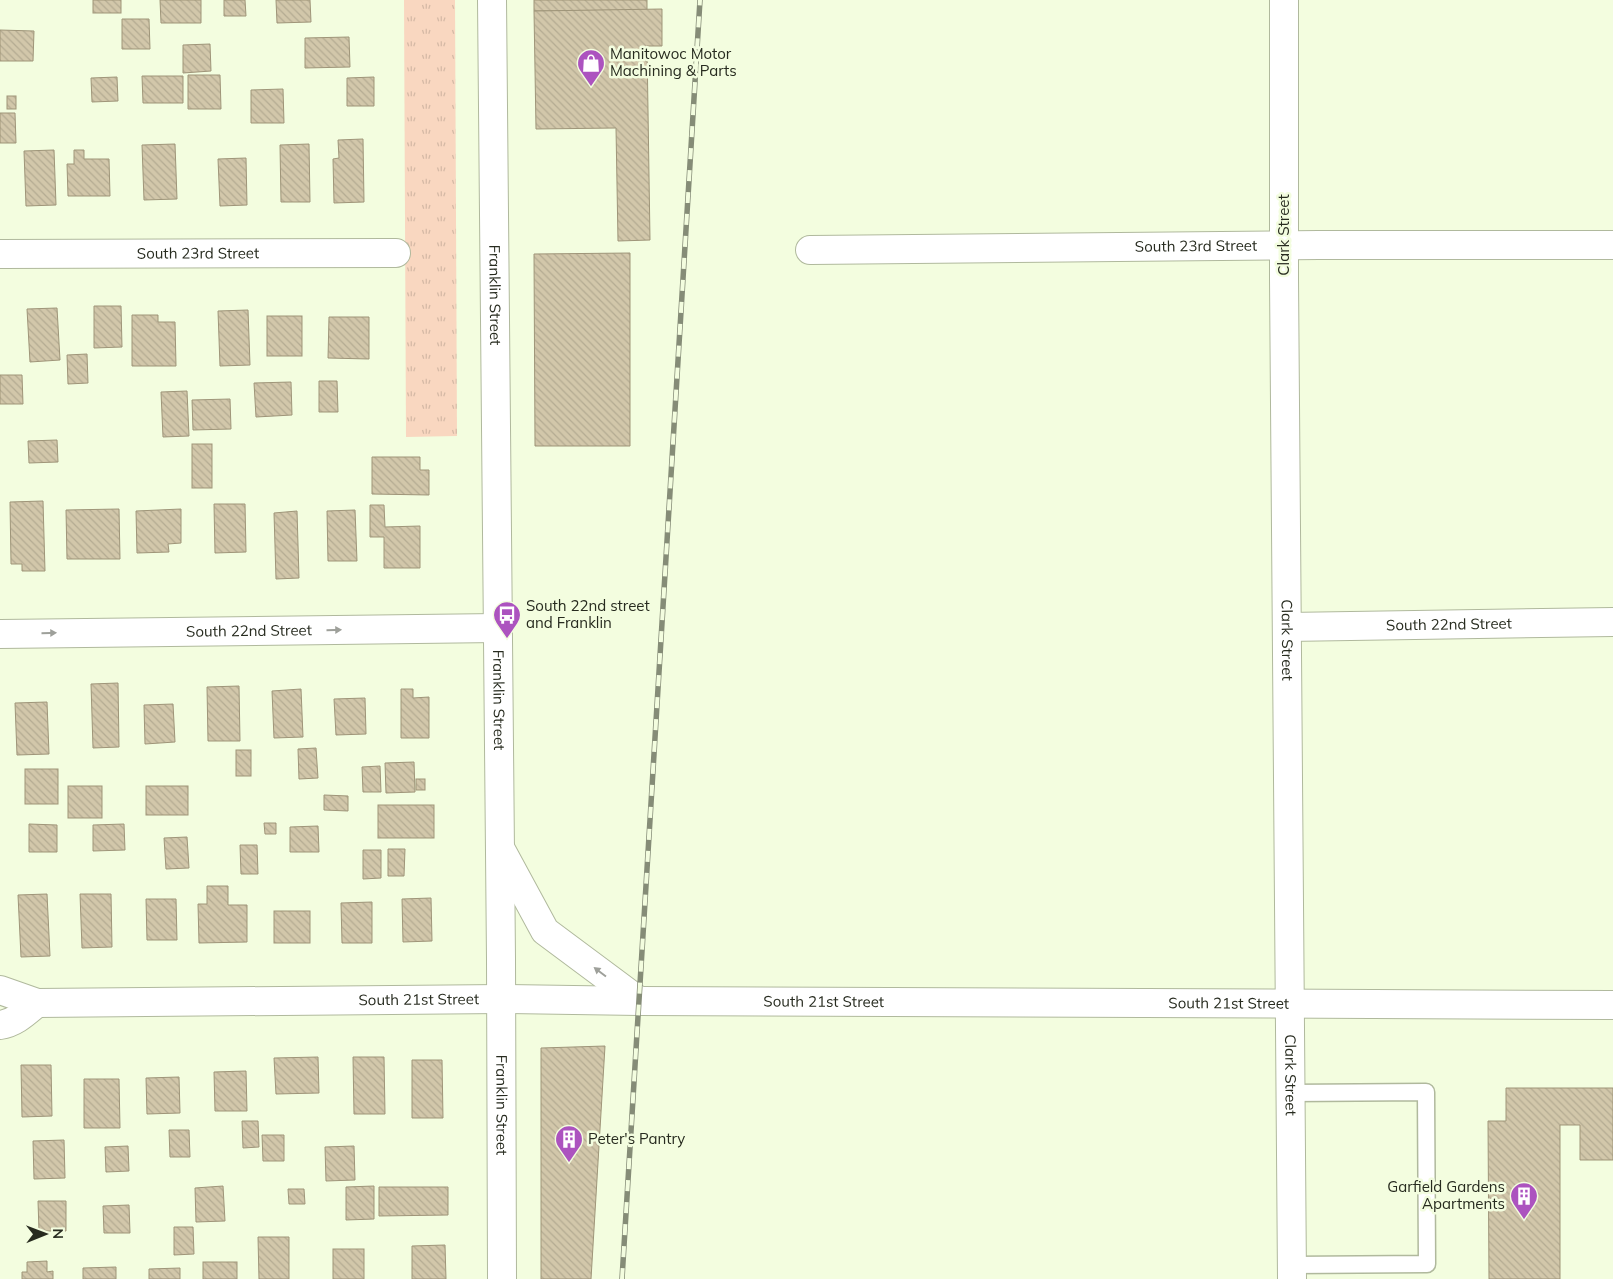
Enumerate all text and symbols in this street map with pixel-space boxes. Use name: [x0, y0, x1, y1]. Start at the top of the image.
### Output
place label: Manitowoc Motor Machining & Parts: [610, 44, 737, 80]
shop icon: Manitowoc Motor Machining & Parts: [576, 48, 606, 87]
street label: Clark Street: [1274, 194, 1293, 276]
street label: South 23rd Street: [1135, 236, 1257, 256]
street label: South 23rd Street: [137, 243, 259, 263]
street label: Franklin Street: [485, 245, 505, 345]
place label: South 22nd street and Franklin: [526, 596, 650, 632]
street label: Clark Street: [1278, 599, 1297, 681]
bus stop icon: South 22nd street and Franklin: [492, 600, 522, 639]
street label: South 22nd Street: [1386, 614, 1512, 634]
street label: South 22nd Street: [186, 620, 312, 641]
one-way arrow: [326, 626, 342, 634]
one-way arrow: [41, 629, 57, 637]
street label: Franklin Street: [489, 650, 509, 750]
one-way arrow: [593, 967, 607, 977]
street label: South 21st Street: [358, 989, 479, 1009]
street label: South 21st Street: [763, 992, 884, 1011]
street label: South 21st Street: [1168, 993, 1289, 1013]
street label: Clark Street: [1281, 1034, 1301, 1116]
street label: Franklin Street: [492, 1055, 512, 1155]
building icon: Peter's Pantry: [554, 1124, 584, 1163]
place label: Peter's Pantry: [588, 1129, 685, 1148]
place label: Garfield Gardens Apartments: [1387, 1177, 1505, 1213]
building icon: Garfield Gardens Apartments: [1509, 1181, 1539, 1220]
north arrow: [20, 1209, 70, 1259]
text: N: [49, 1228, 67, 1239]

